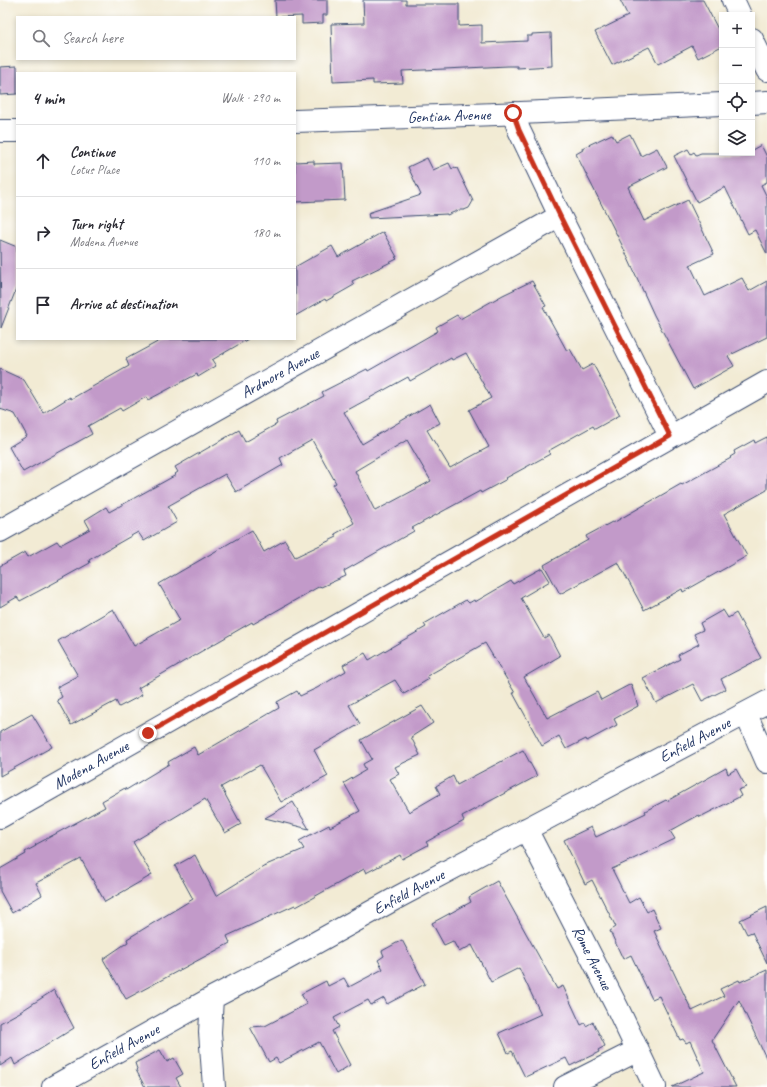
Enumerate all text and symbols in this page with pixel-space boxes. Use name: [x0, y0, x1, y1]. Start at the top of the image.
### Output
map controls: [719, 12, 755, 156]
button: +: [719, 12, 755, 48]
search box: [16, 16, 296, 60]
icon: search: [30, 27, 52, 49]
text: Search here: [62, 29, 123, 48]
button: −: [719, 48, 755, 84]
button: locate: [719, 84, 755, 120]
text: 4 min: [32, 88, 65, 109]
text: Walk · 290 m: [221, 90, 280, 106]
street label: Gentian Avenue: [407, 104, 493, 127]
route start: [504, 104, 522, 122]
button: layers: [719, 120, 755, 156]
text: Continue: [70, 143, 115, 162]
icon: ahead: [32, 150, 54, 172]
text: 110 m: [252, 153, 280, 169]
text: Lotus Place: [70, 162, 119, 178]
text: Turn right: [70, 215, 123, 234]
icon: right: [32, 222, 54, 244]
text: 180 m: [252, 225, 280, 241]
text: Modena Avenue: [70, 234, 138, 250]
icon: arrive: [32, 294, 54, 316]
text: Arrive at destination: [70, 295, 177, 314]
street label: Ardmore Avenue: [237, 342, 324, 403]
street label: Enfield Avenue: [656, 712, 736, 767]
route end: [139, 724, 157, 742]
street label: Modena Avenue: [50, 735, 134, 794]
street label: Enfield Avenue: [370, 864, 450, 919]
street label: Rome Avenue: [567, 923, 617, 995]
street label: Enfield Avenue: [85, 1019, 164, 1075]

